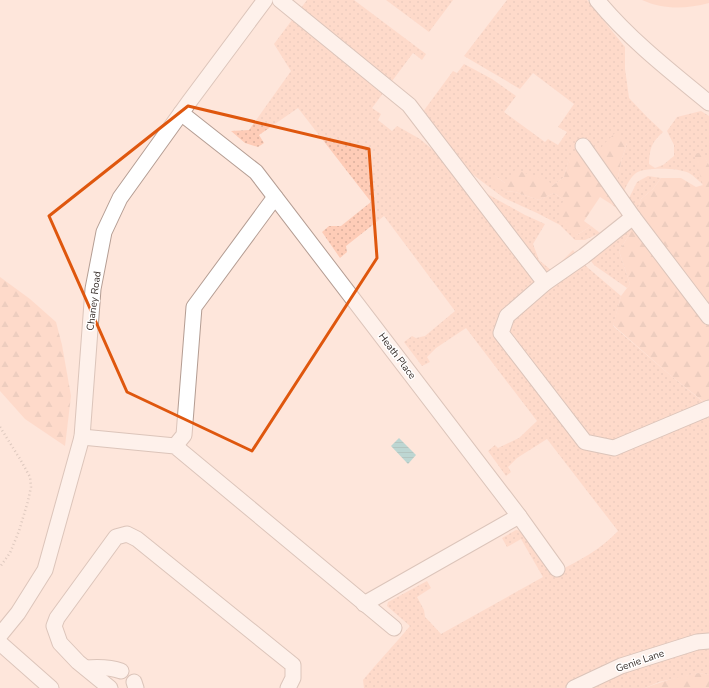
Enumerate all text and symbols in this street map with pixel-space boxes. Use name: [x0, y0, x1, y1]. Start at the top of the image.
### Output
street label: Chaney Road: [83, 270, 105, 331]
street label: Heath Place: [375, 330, 419, 382]
street label: Genie Lane: [614, 646, 666, 676]

